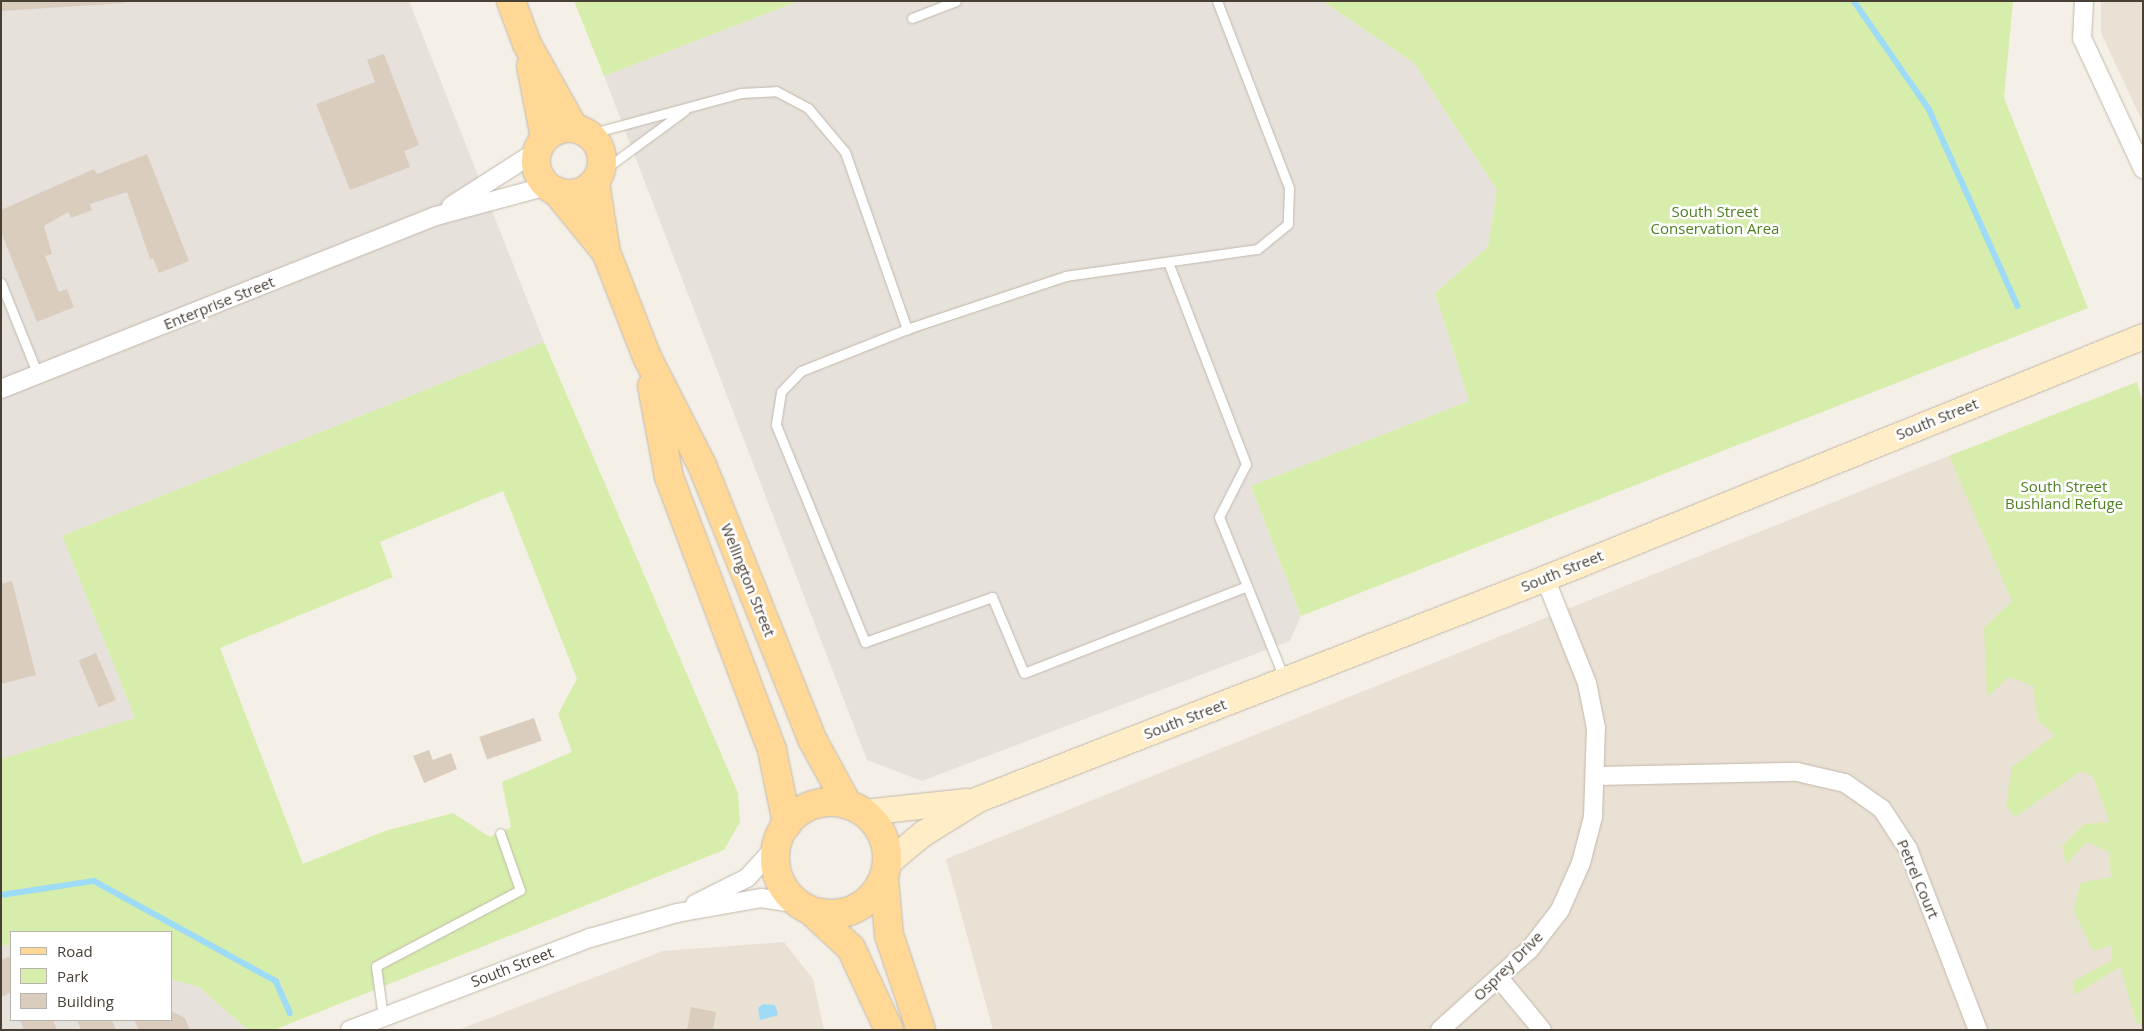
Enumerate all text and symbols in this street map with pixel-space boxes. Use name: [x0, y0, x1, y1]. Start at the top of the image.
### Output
park label: South Street Conservation Area: [1651, 202, 1779, 237]
street label: Enterprise Street: [161, 273, 277, 333]
street label: South Street: [1893, 394, 1981, 444]
park label: South Street Bushland Refuge: [2005, 477, 2123, 512]
street label: Wellington Street: [717, 521, 779, 639]
street label: South Street: [1518, 546, 1606, 596]
street label: South Street: [1141, 695, 1229, 743]
street label: Petrel Court: [1893, 837, 1943, 921]
street label: Osprey Drive: [1470, 928, 1546, 1004]
legend: [10, 931, 172, 1021]
text: Road: [57, 941, 93, 961]
street label: South Street: [468, 943, 556, 991]
text: Park: [57, 966, 88, 986]
text: Building: [57, 991, 114, 1011]

